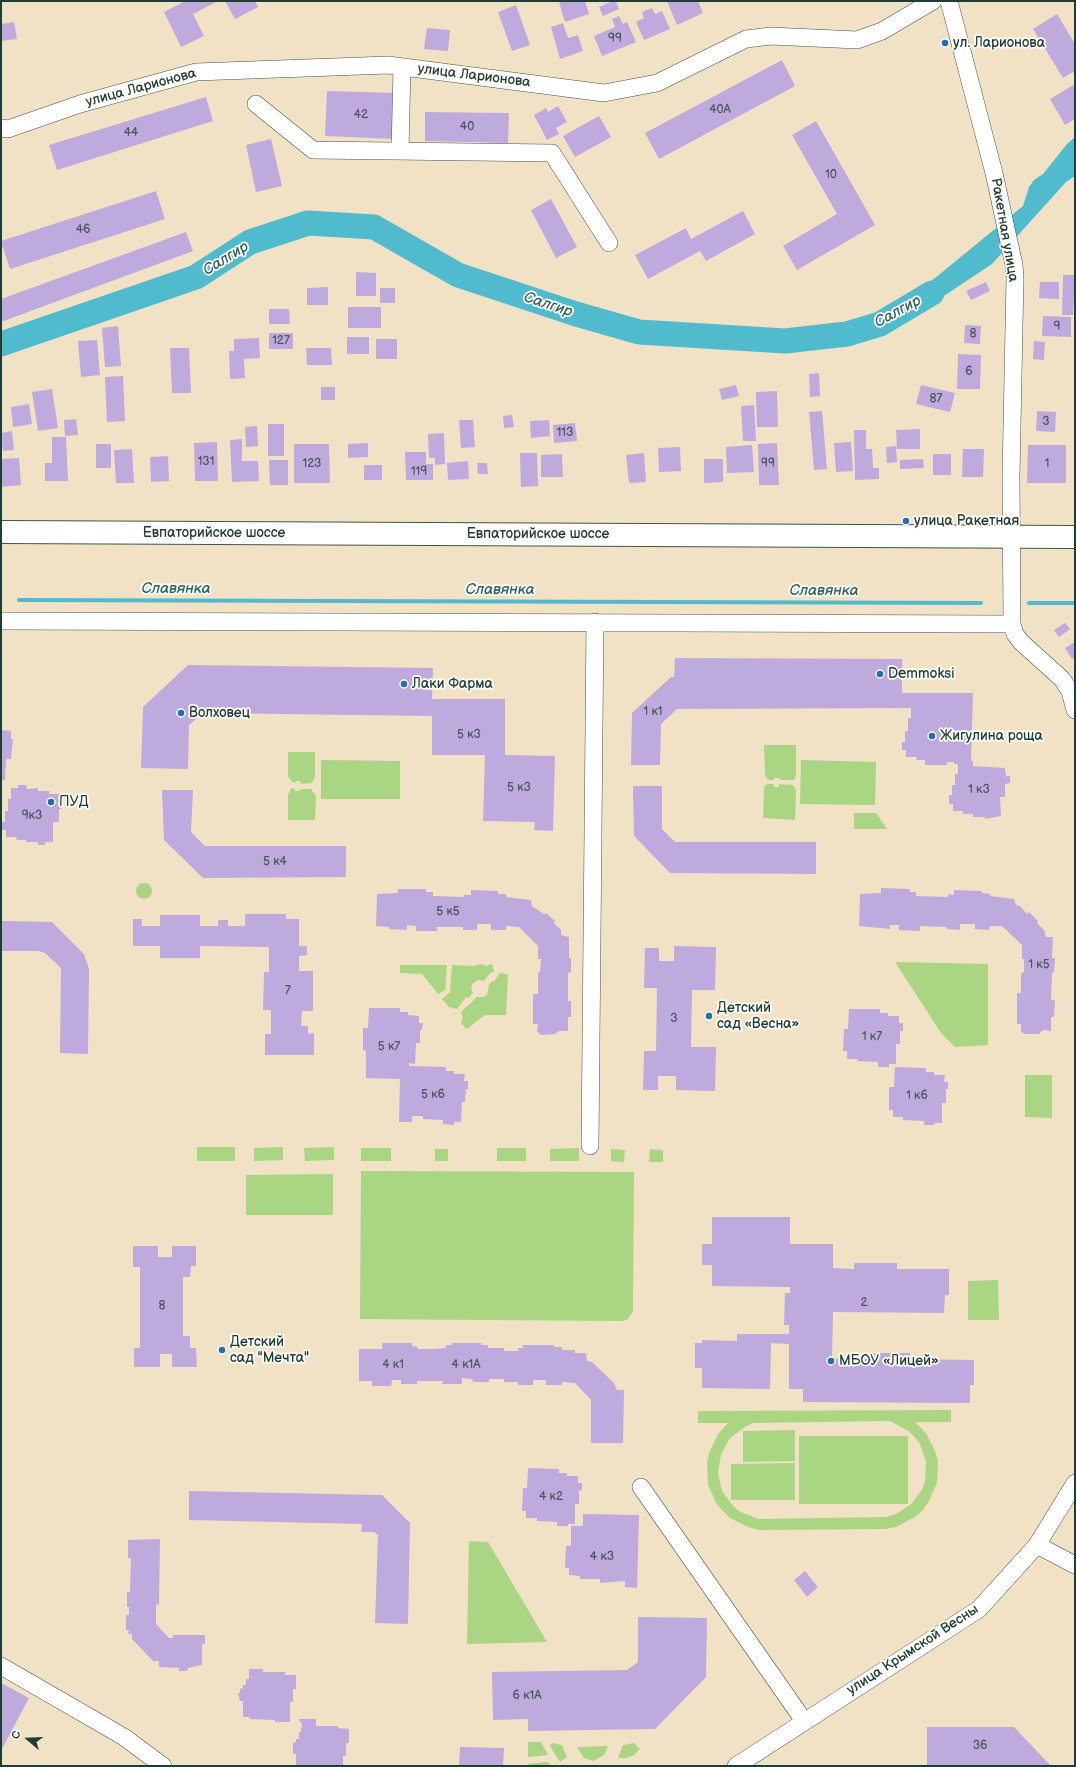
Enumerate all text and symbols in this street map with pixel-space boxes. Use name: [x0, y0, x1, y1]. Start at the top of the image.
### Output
house number: 99: [608, 32, 622, 46]
place label: ул. Ларионова: [953, 35, 1045, 51]
marker: ул. Ларионова: [940, 38, 950, 48]
street label: улица Ларионова: [417, 61, 531, 91]
street label: улица Ларионова: [84, 65, 198, 111]
house number: 40А: [709, 103, 731, 117]
house number: 42: [354, 108, 368, 122]
house number: 40: [460, 120, 474, 134]
house number: 44: [124, 126, 138, 140]
house number: 10: [825, 168, 837, 182]
street label: Ракетная улица: [987, 177, 1021, 283]
house number: 46: [76, 223, 90, 237]
water label: Салгир: [200, 238, 252, 280]
water label: Салгир: [521, 289, 575, 321]
water label: Салгир: [872, 292, 924, 332]
house number: 9: [1054, 320, 1060, 334]
house number: 8: [970, 327, 976, 341]
house number: 127: [272, 334, 290, 348]
house number: 6: [965, 365, 973, 379]
house number: 87: [930, 392, 942, 406]
house number: 3: [1042, 415, 1050, 429]
house number: 113: [557, 426, 573, 440]
house number: 131: [198, 455, 214, 469]
house number: 123: [303, 457, 321, 471]
house number: 99: [761, 457, 775, 471]
house number: 1: [1045, 457, 1049, 471]
house number: 119: [411, 465, 427, 479]
place label: улица Ракетная: [914, 513, 1019, 529]
marker: улица Ракетная: [901, 516, 911, 526]
street label: Евпаторийское шоссе: [143, 525, 285, 541]
street label: Евпаторийское шоссе: [467, 526, 609, 542]
water label: Славянка: [141, 580, 211, 598]
water label: Славянка: [465, 581, 535, 599]
water label: Славянка: [789, 582, 859, 600]
place label: Demmoksi: [888, 666, 954, 682]
marker: Demmoksi: [875, 669, 885, 679]
place label: Лаки Фарма: [412, 676, 493, 692]
marker: Лаки Фарма: [399, 679, 409, 689]
place label: Волховец: [189, 705, 250, 721]
house number: 1 к1: [644, 705, 662, 719]
marker: Волховец: [176, 708, 186, 718]
house number: 5 к3: [457, 728, 481, 742]
place label: Жигулина роща: [940, 728, 1043, 744]
marker: Жигулина роща: [927, 731, 937, 741]
house number: 5 к3: [507, 781, 531, 795]
house number: 1 к3: [968, 783, 990, 797]
place label: ПУД: [59, 794, 89, 810]
marker: ПУД: [46, 797, 56, 807]
house number: 9к3: [22, 809, 42, 823]
house number: 5 к4: [263, 855, 287, 869]
house number: 5 к5: [436, 905, 460, 919]
house number: 1 к5: [1028, 958, 1050, 972]
house number: 7: [285, 984, 291, 998]
place label: Детский сад «Весна»: [717, 1000, 799, 1032]
marker: Детский сад «Весна»: [704, 1011, 714, 1021]
house number: 3: [670, 1012, 678, 1026]
house number: 1 к7: [862, 1030, 882, 1044]
house number: 5 к7: [378, 1040, 400, 1054]
house number: 5 к6: [421, 1088, 445, 1102]
house number: 1 к6: [906, 1089, 928, 1103]
house number: 2: [860, 1296, 868, 1310]
house number: 8: [159, 1299, 165, 1313]
place label: Детский сад "Мечта": [230, 1334, 309, 1366]
marker: Детский сад "Мечта": [217, 1345, 227, 1355]
place label: МБОУ «Лицей»: [839, 1353, 939, 1369]
marker: МБОУ «Лицей»: [826, 1356, 836, 1366]
house number: 4 к1: [382, 1358, 404, 1372]
house number: 4 к1А: [452, 1358, 480, 1372]
house number: 4 к2: [539, 1490, 563, 1504]
house number: 4 к3: [590, 1550, 614, 1564]
street label: улица Крымской Весны: [844, 1601, 982, 1699]
house number: 6 к1А: [513, 1689, 541, 1703]
north arrow: [8, 1719, 48, 1759]
text: С: [9, 1729, 24, 1741]
house number: 36: [973, 1739, 987, 1753]

